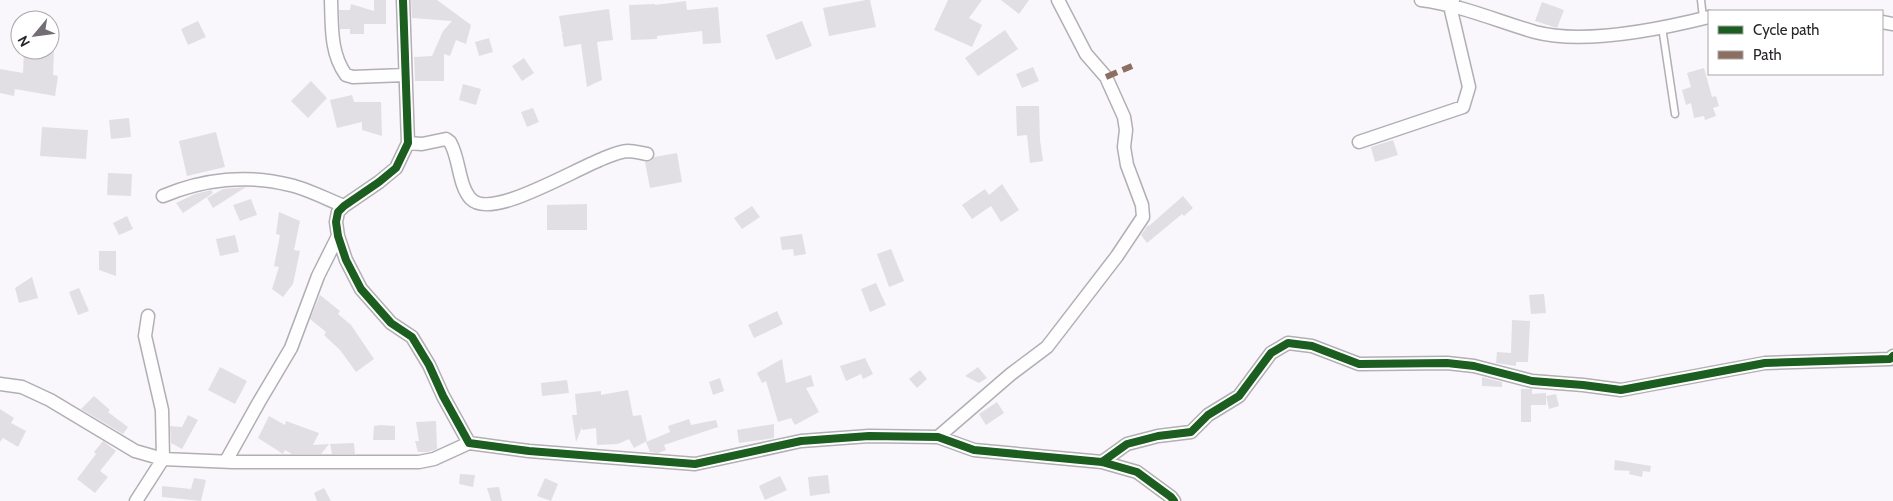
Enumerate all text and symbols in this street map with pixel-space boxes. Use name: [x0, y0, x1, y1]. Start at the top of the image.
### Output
north arrow: [10, 10, 60, 60]
legend: [1708, 10, 1883, 75]
text: Cycle path: [1753, 21, 1819, 39]
text: N: [13, 33, 34, 50]
text: Path: [1753, 46, 1782, 64]

